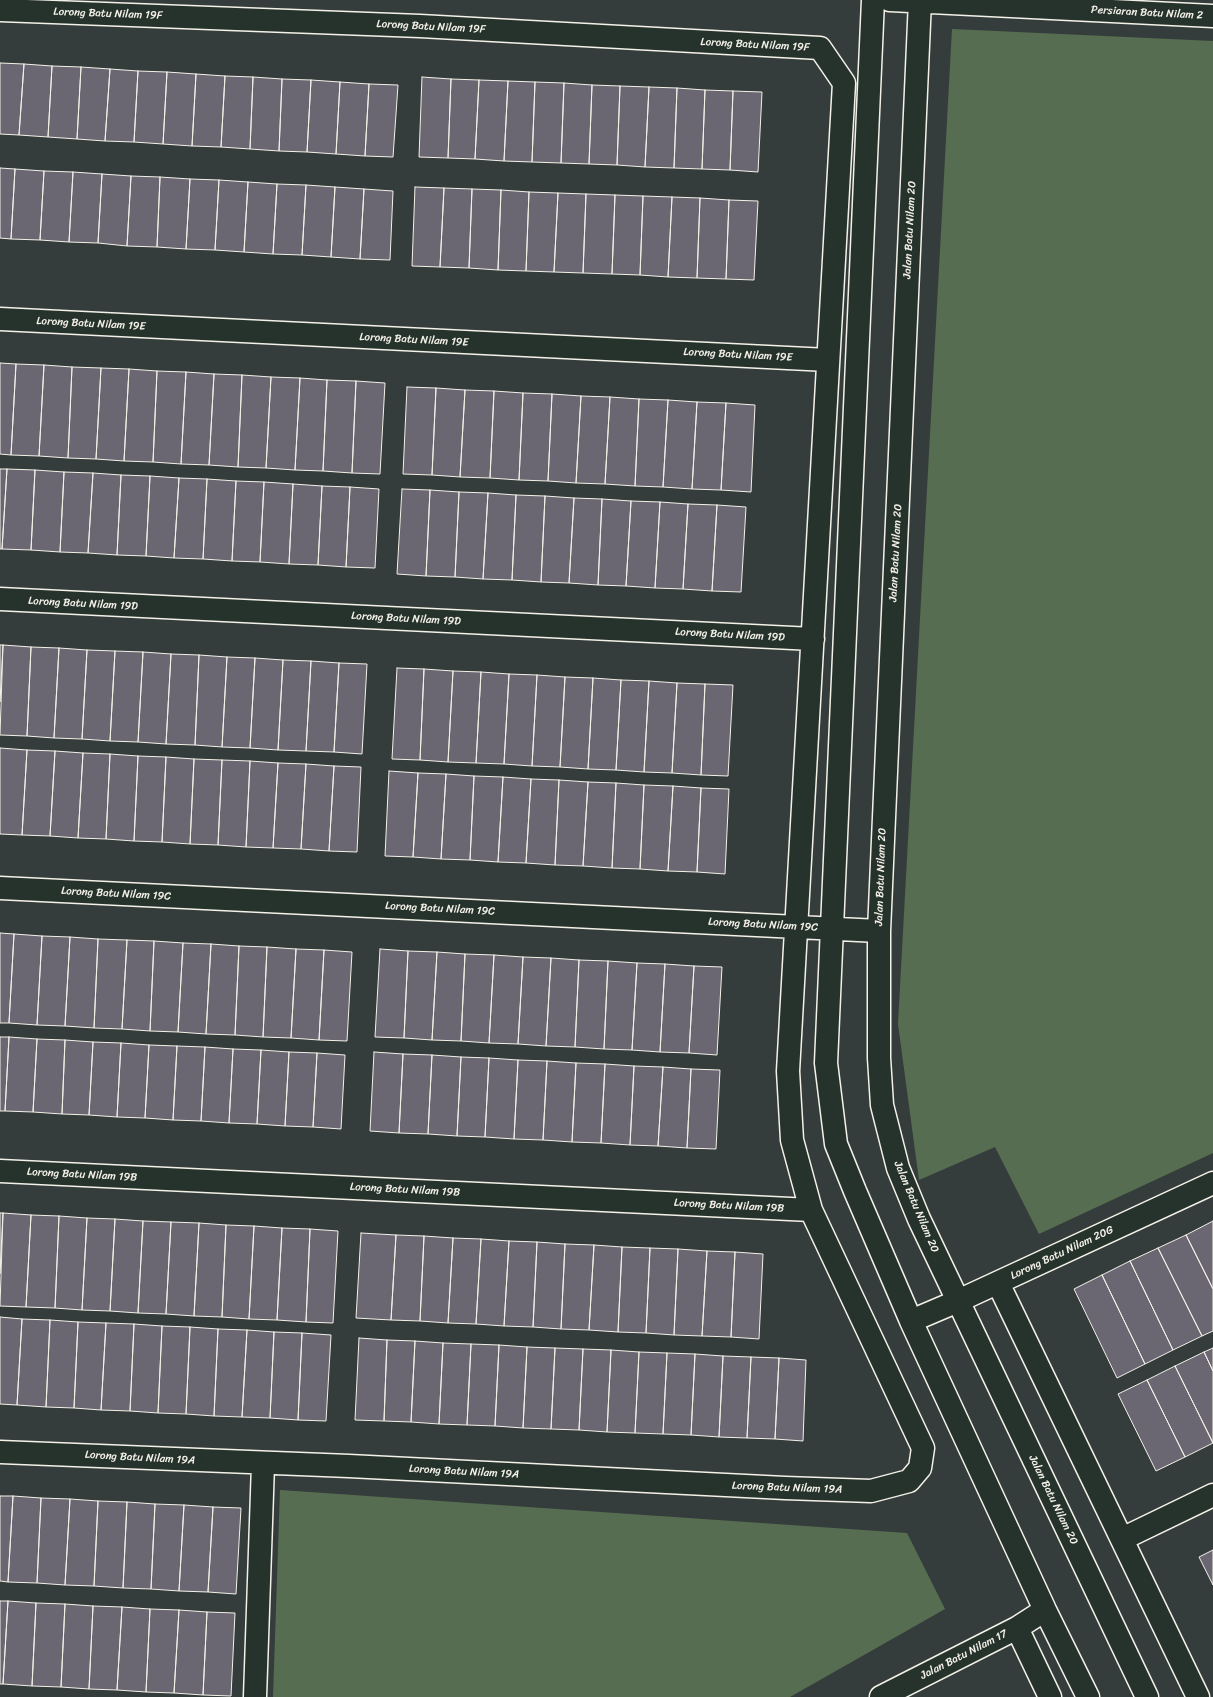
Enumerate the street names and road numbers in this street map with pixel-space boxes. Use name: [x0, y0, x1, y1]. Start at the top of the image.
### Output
street label: Persiaran Batu Nilam 2: [1091, 3, 1203, 23]
street label: Lorong Batu Nilam 19F: [53, 5, 163, 23]
street label: Lorong Batu Nilam 19F: [376, 18, 486, 36]
street label: Lorong Batu Nilam 19F: [700, 36, 810, 54]
street label: Jalan Batu Nilam 20: [901, 181, 919, 279]
street label: Lorong Batu Nilam 19E: [36, 315, 146, 333]
street label: Lorong Batu Nilam 19E: [359, 331, 469, 349]
street label: Lorong Batu Nilam 19E: [683, 346, 793, 364]
street label: Jalan Batu Nilam 20: [887, 504, 905, 602]
street label: Lorong Batu Nilam 19D: [28, 595, 138, 613]
street label: Lorong Batu Nilam 19D: [351, 610, 461, 628]
street label: Lorong Batu Nilam 19D: [675, 626, 785, 644]
street label: Jalan Batu Nilam 20: [873, 828, 889, 926]
street label: Lorong Batu Nilam 19C: [61, 885, 171, 903]
street label: Lorong Batu Nilam 19C: [385, 900, 495, 918]
street label: Lorong Batu Nilam 19C: [708, 916, 818, 934]
street label: Jalan Batu Nilam 20: [891, 1159, 941, 1255]
street label: Lorong Batu Nilam 19B: [27, 1166, 137, 1184]
street label: Lorong Batu Nilam 19B: [350, 1181, 460, 1199]
street label: Lorong Batu Nilam 19B: [674, 1197, 784, 1215]
street label: Lorong Batu Nilam 20G: [1008, 1223, 1116, 1283]
street label: Lorong Batu Nilam 19A: [85, 1449, 195, 1467]
street label: Jalan Batu Nilam 20: [1026, 1453, 1080, 1547]
street label: Lorong Batu Nilam 19A: [409, 1463, 519, 1481]
street label: Lorong Batu Nilam 19A: [732, 1479, 842, 1497]
street label: Jalan Batu Nilam 17: [918, 1627, 1010, 1683]

